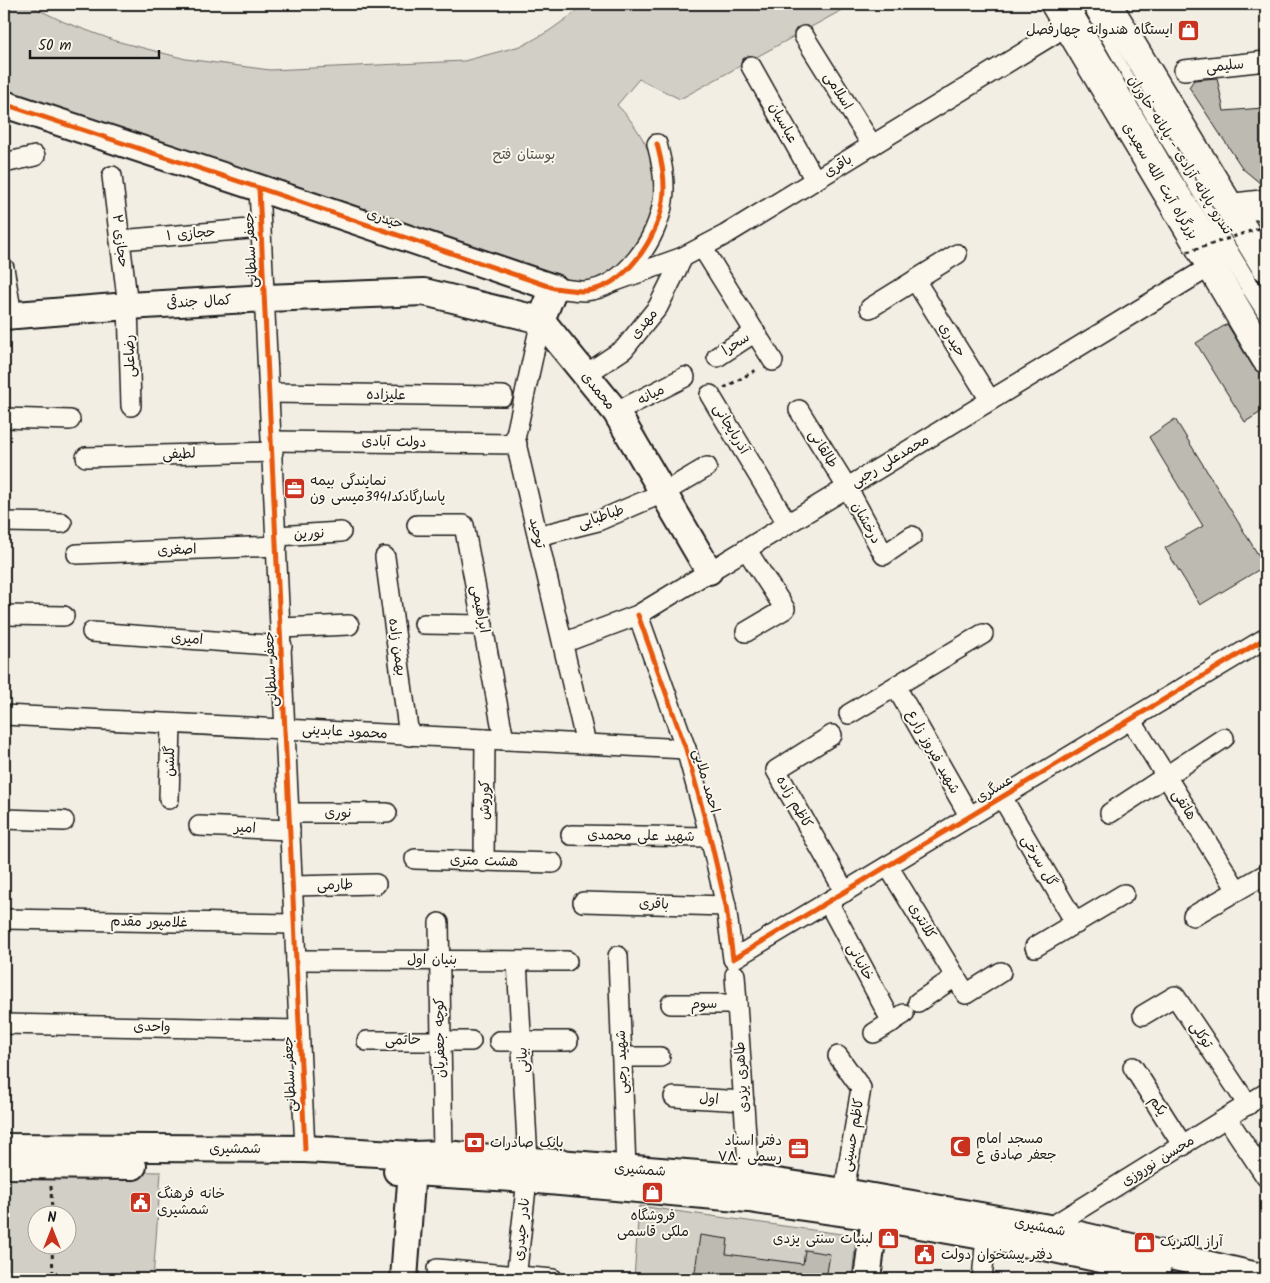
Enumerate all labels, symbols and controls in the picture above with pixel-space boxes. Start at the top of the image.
shop icon: ایستگاه هندوانه چهارفصل [1177,18,1201,42]
place label: ایستگاه هندوانه چهارفصل [1026,19,1173,41]
scale bar [30,28,159,60]
text: 50 m [38,34,72,58]
street label: سلیمی [1205,53,1245,79]
street label: اسلامی [818,68,858,114]
street label: تندرو پایانه آزادی - پایانه خاوران [1122,71,1239,240]
street label: عباسیان [763,99,803,147]
street label: بزرگراه آیت الله سعیدی [1116,118,1204,244]
park label: بوستان فتح [493,144,555,166]
street label: باقری [819,149,857,183]
street label: حیدری [364,203,406,235]
street label: جعفر سلطانی [238,211,264,289]
street label: حجازی ۲ [106,213,134,269]
street label: حجازی ۱ [166,221,216,247]
street label: کمال جندقی [166,289,232,315]
street label: مهدی [625,304,663,344]
street label: حیدری [933,318,971,362]
street label: سحرا [718,327,754,361]
street label: رضاعلی [118,334,142,378]
street label: محمدی [575,367,621,415]
street label: میانه [634,379,668,411]
street label: علیزاده [366,384,406,406]
street label: آذربایجانی [707,400,755,459]
street label: طالقانی [803,426,843,472]
street label: محمدعلی رجبی [846,429,934,493]
street label: دولت آبادی [361,430,427,454]
street label: لطیفی [162,442,196,466]
place label: نمایندگی بیمه پاسارگادکد3941میسی ون [310,470,445,508]
office icon: نمایندگی بیمه پاسارگادکد3941میسی ون [282,477,306,501]
street label: درخشان [845,498,887,548]
street label: طباطبایی [575,499,627,535]
street label: توحید [523,515,551,551]
street label: نورین [293,522,325,546]
street label: اصغری [157,538,197,562]
street label: ابراهیمی [465,583,495,635]
street label: بهمن زاده [382,617,412,677]
street label: امیری [170,627,204,651]
street label: جعفر سلطانی [258,630,284,708]
street label: شهید فیروز زارع [901,706,965,798]
street label: محمود عابدینی [302,719,388,745]
street label: گلشن [159,745,181,777]
street label: احمد ملایی [686,746,726,816]
street label: عسگری [971,769,1017,809]
street label: کاظم زاده [770,772,818,832]
street label: کوروش [474,780,496,820]
street label: هاتفی [1166,785,1202,825]
street label: نوری [325,802,351,824]
street label: امیر [233,816,256,840]
street label: شهید علی محمدی [587,824,695,848]
street label: گل سرخی [1015,831,1063,891]
street label: هشت متری [450,849,518,873]
street label: طارمی [317,874,353,896]
street label: باقری [639,892,669,916]
street label: کلانتری [902,898,942,944]
street label: غلامپور مقدم [110,910,188,934]
street label: خانبانی [841,939,879,985]
street label: بنیان اول [407,949,457,971]
street label: سوم [691,993,717,1015]
street label: کوچه جعفریان [428,998,452,1078]
street label: واحدی [133,1016,171,1038]
street label: توکلی [1184,1017,1219,1054]
street label: حاتمی [385,1029,421,1051]
street label: شهید رجبی [610,1030,634,1094]
street label: جعفر سلطانی [277,1035,303,1113]
street label: طاهری یزدی [729,1041,755,1113]
street label: بیانی [511,1046,535,1074]
street label: اول [699,1087,719,1111]
street label: یکم [1143,1092,1173,1120]
street label: کاظم حسینی [836,1096,870,1174]
place label: مسجد امام جعفر صادق ع [976,1128,1057,1166]
place label: دفتر اسناد رسمی ۷۸۰ [717,1130,782,1168]
street label: محسن نوروزی [1117,1130,1199,1192]
bank icon: بانک صادرات [462,1131,486,1155]
place label: بانک صادرات [490,1132,564,1154]
mosque icon: مسجد امام جعفر صادق ع [948,1135,972,1159]
office icon: دفتر اسناد رسمی ۷۸۰ [786,1137,810,1161]
street label: شمشیری [209,1138,261,1160]
street label: شمشیری [613,1157,667,1183]
shop icon: فروشگاه ملکی قاسمی [641,1181,665,1205]
place label: خانه فرهنگ شمشیری [157,1183,225,1221]
public building icon: خانه فرهنگ شمشیری [129,1190,153,1214]
street label: نادر حیدری [508,1196,536,1262]
place label: فروشگاه ملکی قاسمی [617,1205,689,1243]
north arrow [28,1206,78,1256]
text: N [48,1207,57,1229]
street label: شمشیری [1013,1211,1067,1243]
shop icon: لبنیات سنتی یزدی [877,1227,901,1251]
place label: لبنیات سنتی یزدی [773,1228,873,1250]
shop icon: آراز الکتریک [1132,1230,1156,1254]
place label: آراز الکتریک [1160,1231,1223,1253]
public building icon: دفتر پیشخوان دولت [913,1243,937,1267]
place label: دفتر پیشخوان دولت [941,1244,1053,1266]

